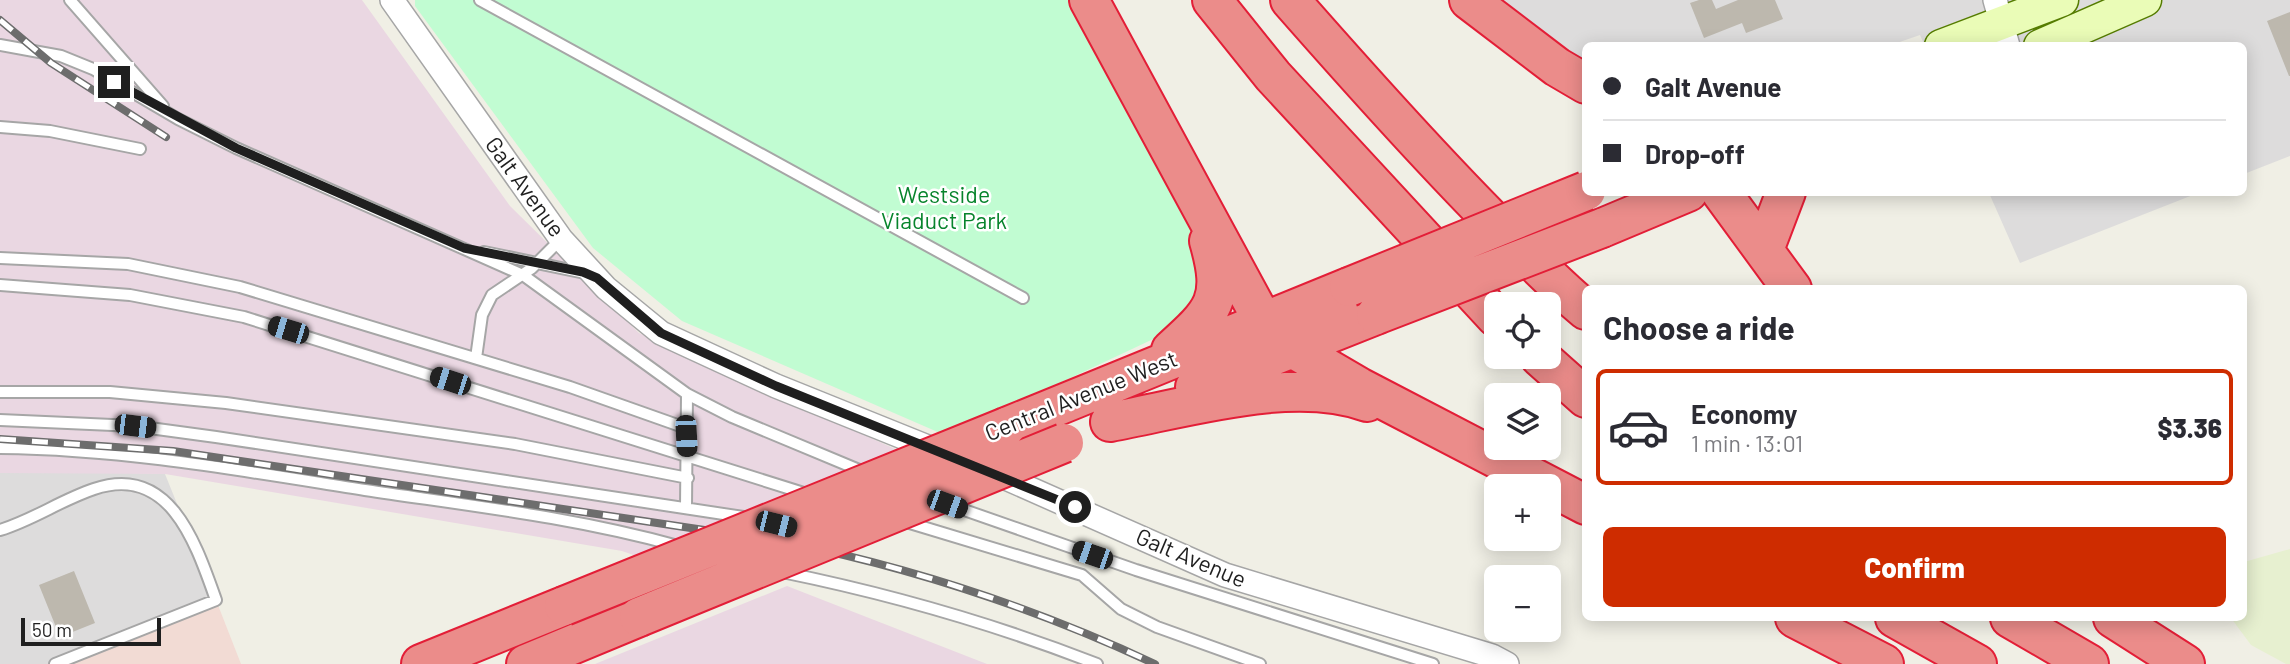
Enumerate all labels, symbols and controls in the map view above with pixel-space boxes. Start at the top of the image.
route end [98,66,130,98]
text: Galt Avenue [1645,71,1782,102]
street label: Galt Avenue [480,131,572,242]
text: Drop-off [1645,138,1745,169]
park label: Westside Viaduct Park [881,180,1007,234]
map controls [1484,292,1561,642]
button: locate [1484,292,1561,369]
text: Choose a ride [1603,308,1795,346]
car [265,314,312,346]
street label: Central Avenue West [980,344,1181,446]
car [427,365,474,397]
button: layers [1484,383,1561,460]
icon: car [1607,396,1670,459]
text: Economy [1691,398,1797,429]
text: $3.36 [2157,412,2222,443]
car [113,413,158,439]
car [675,414,698,458]
text: 1 min · 13:01 [1691,429,1803,457]
button: + [1484,474,1561,551]
car [924,487,971,521]
route start [1059,491,1091,523]
car [754,509,799,539]
street label: Galt Avenue [1132,521,1251,593]
button: Confirm [1603,527,2226,607]
car [1069,538,1116,572]
button: − [1484,565,1561,642]
scale bar [21,615,161,647]
text: 50 m [32,618,72,641]

